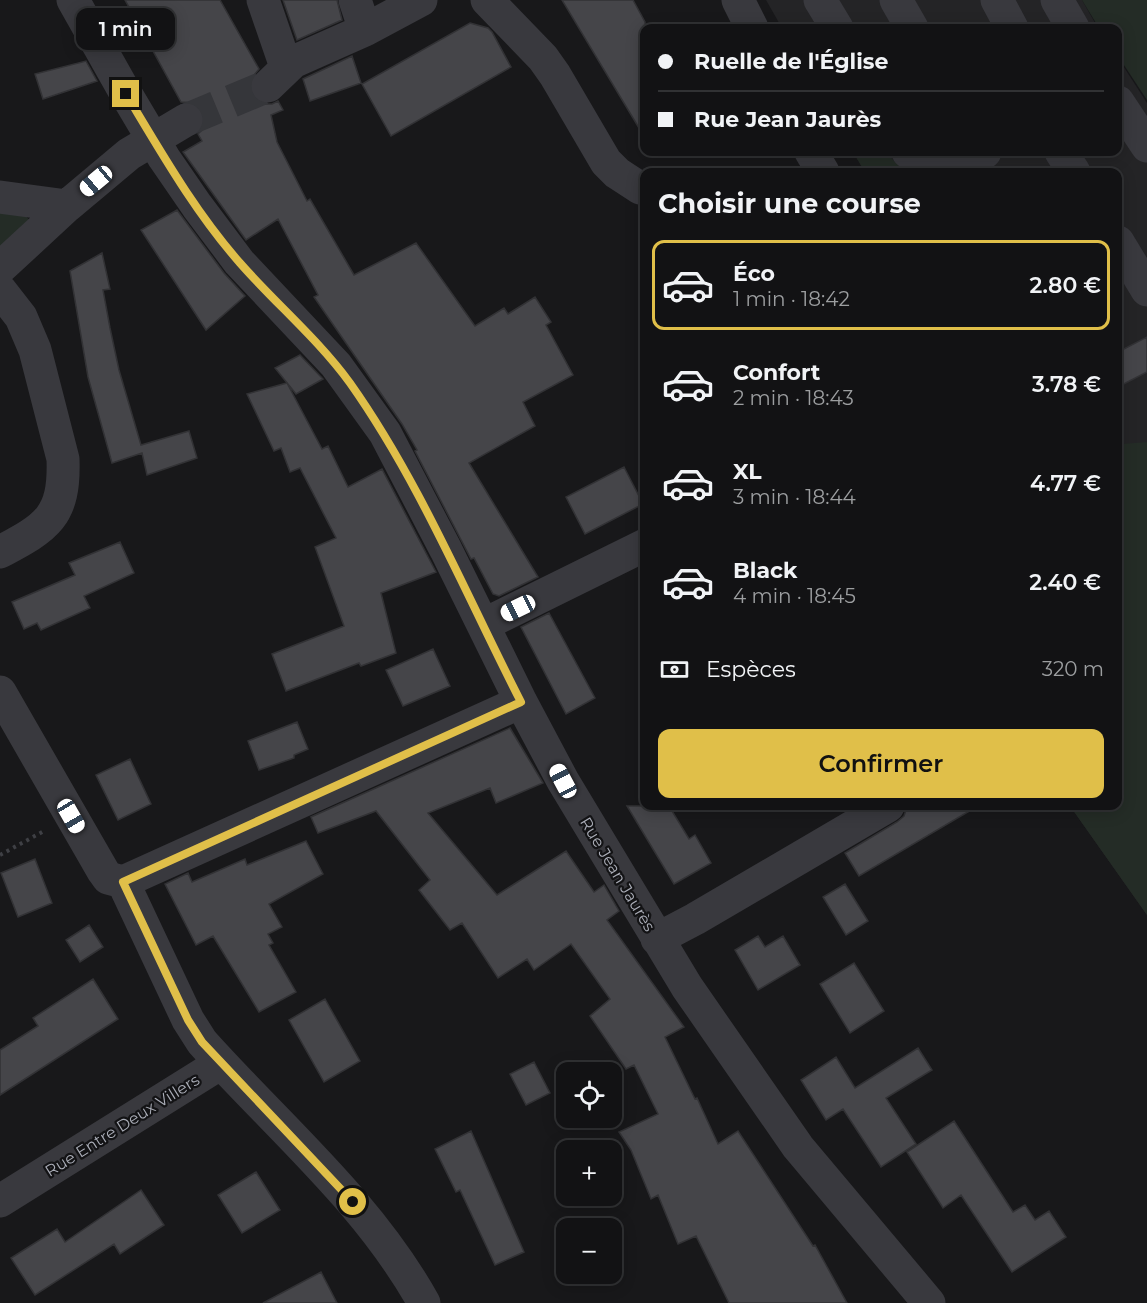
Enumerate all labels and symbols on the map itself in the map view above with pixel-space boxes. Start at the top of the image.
callout: 1 min [76,7,176,49]
route end [112,80,139,107]
car [76,163,116,199]
car [498,592,538,624]
car [547,761,579,801]
car [54,796,88,836]
street label: Rue Jean Jaurès [576,814,659,935]
street label: Rue Entre Deux Villers [42,1070,203,1181]
route start [339,1188,366,1215]

